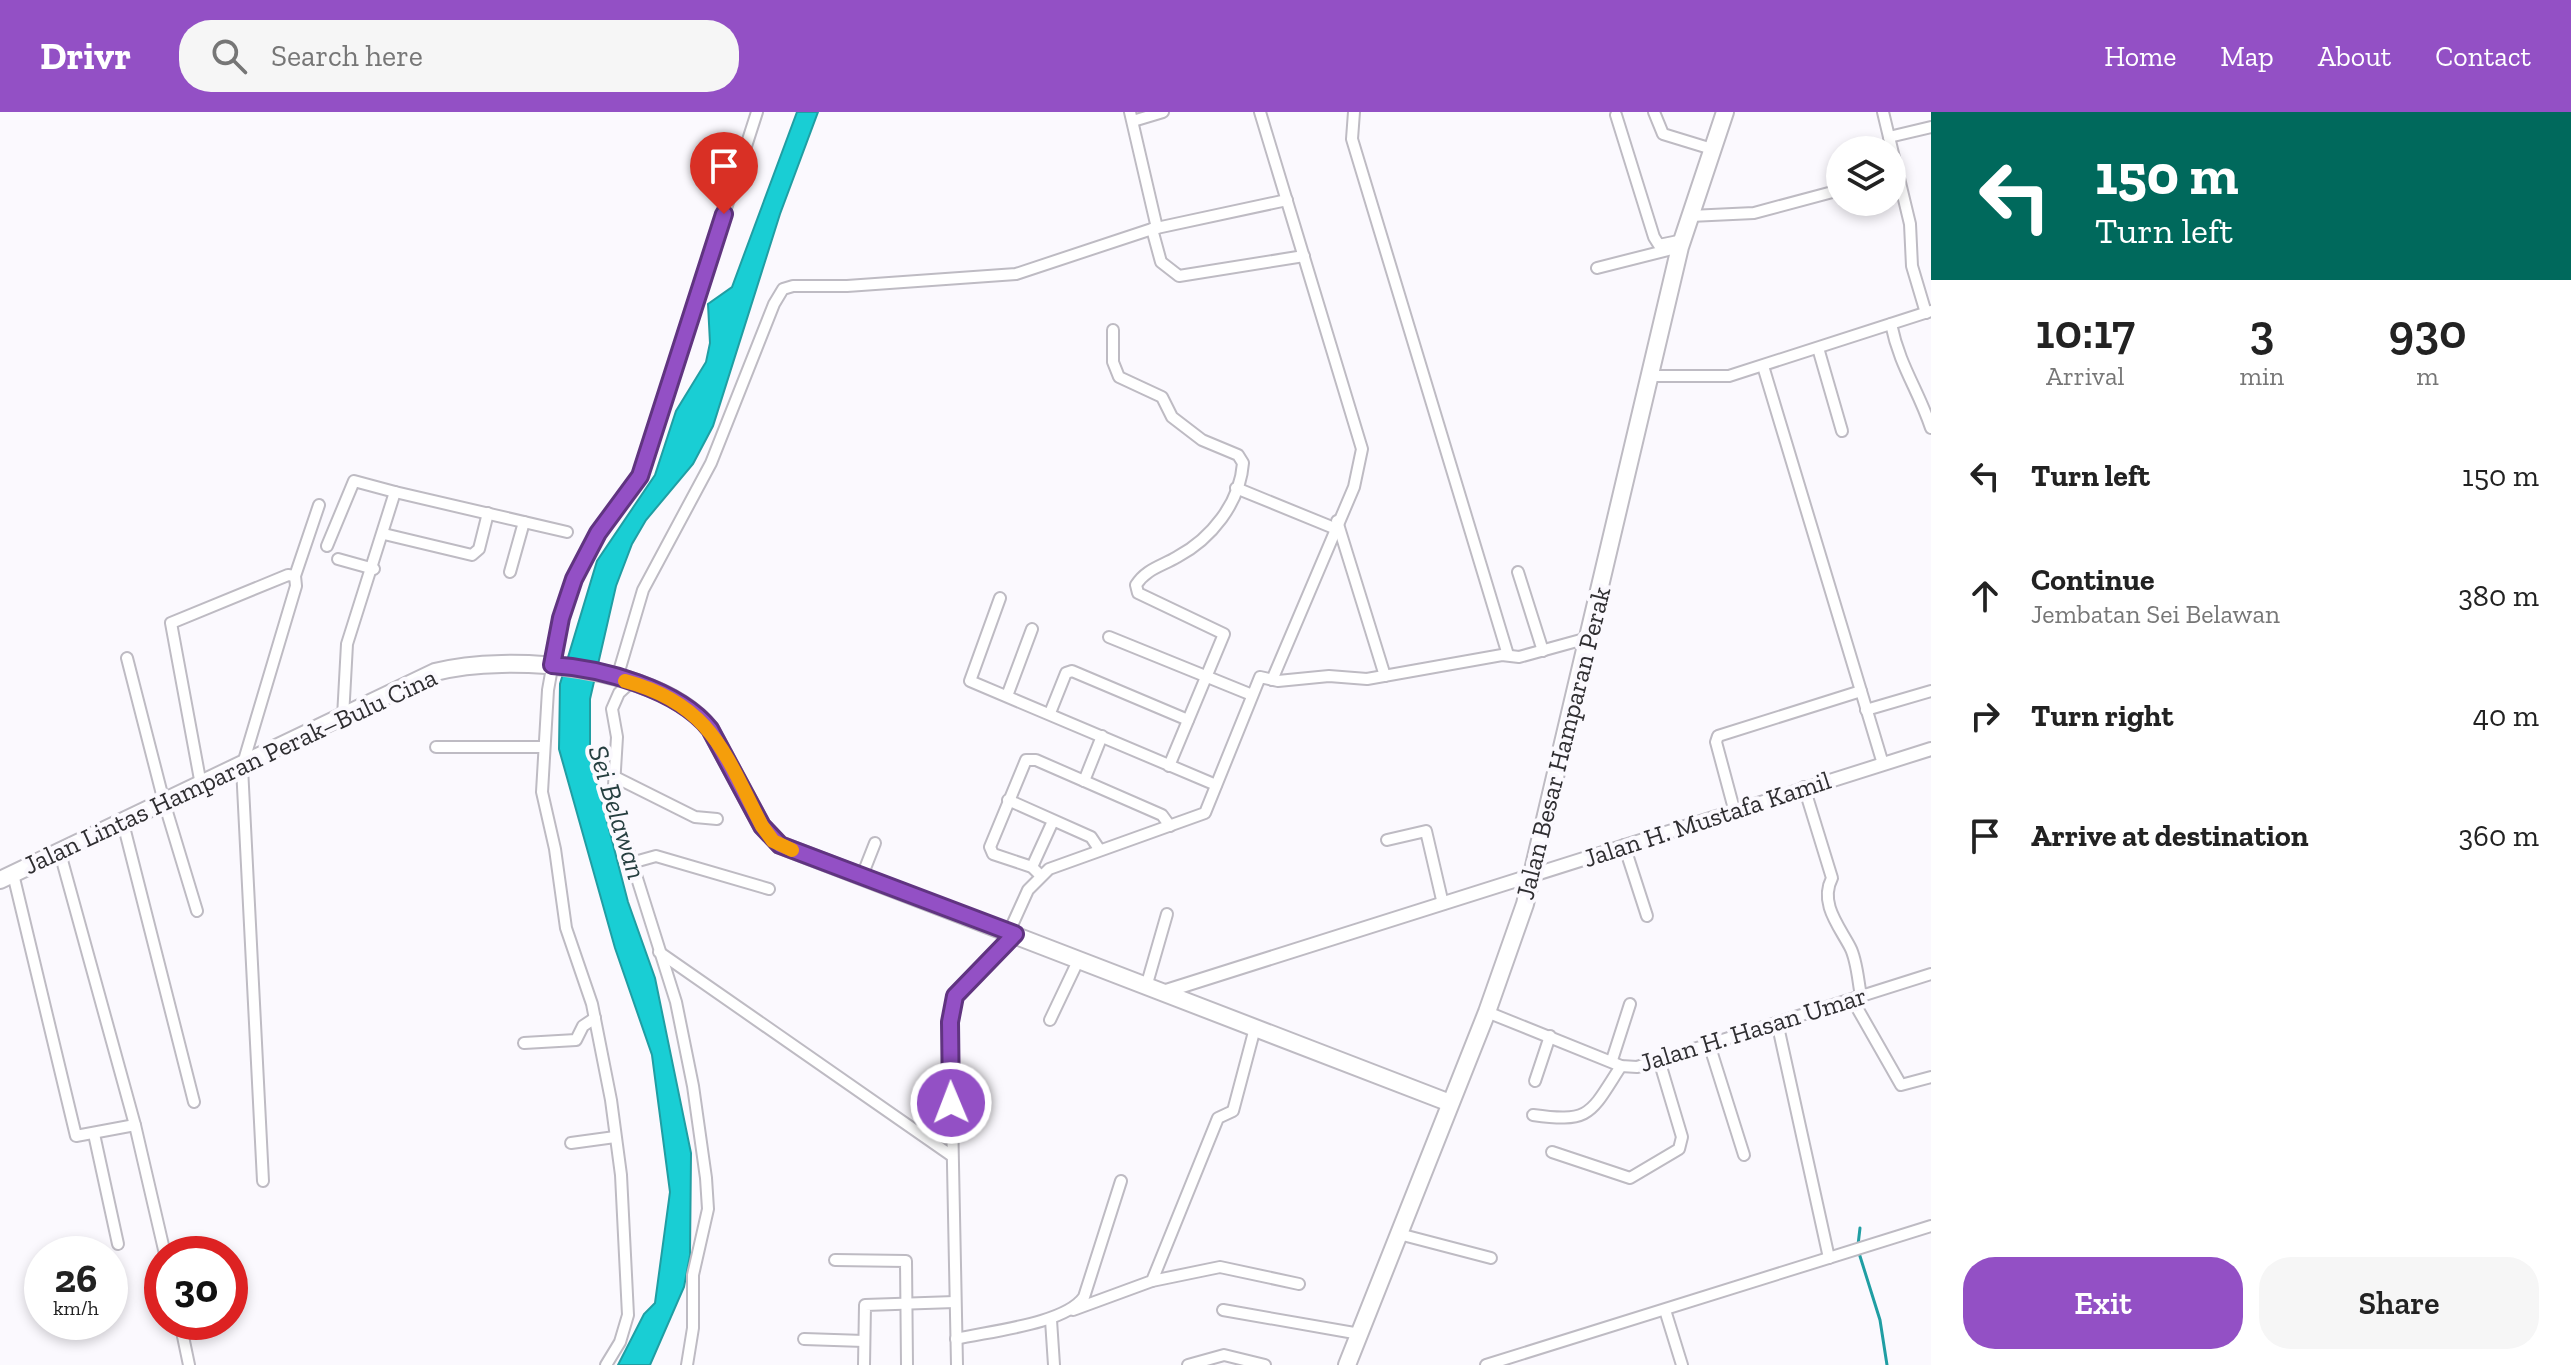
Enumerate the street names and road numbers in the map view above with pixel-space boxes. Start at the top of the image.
street label: Jalan Besar Hamparan Perak [1509,583,1618,903]
street label: Jalan Lintas Hamparan Perak–Bulu Cina [18,661,442,881]
street label: Jalan H. Mustafa Kamil [1579,764,1835,874]
street label: Jalan H. Hasan Umar [1636,979,1870,1079]

